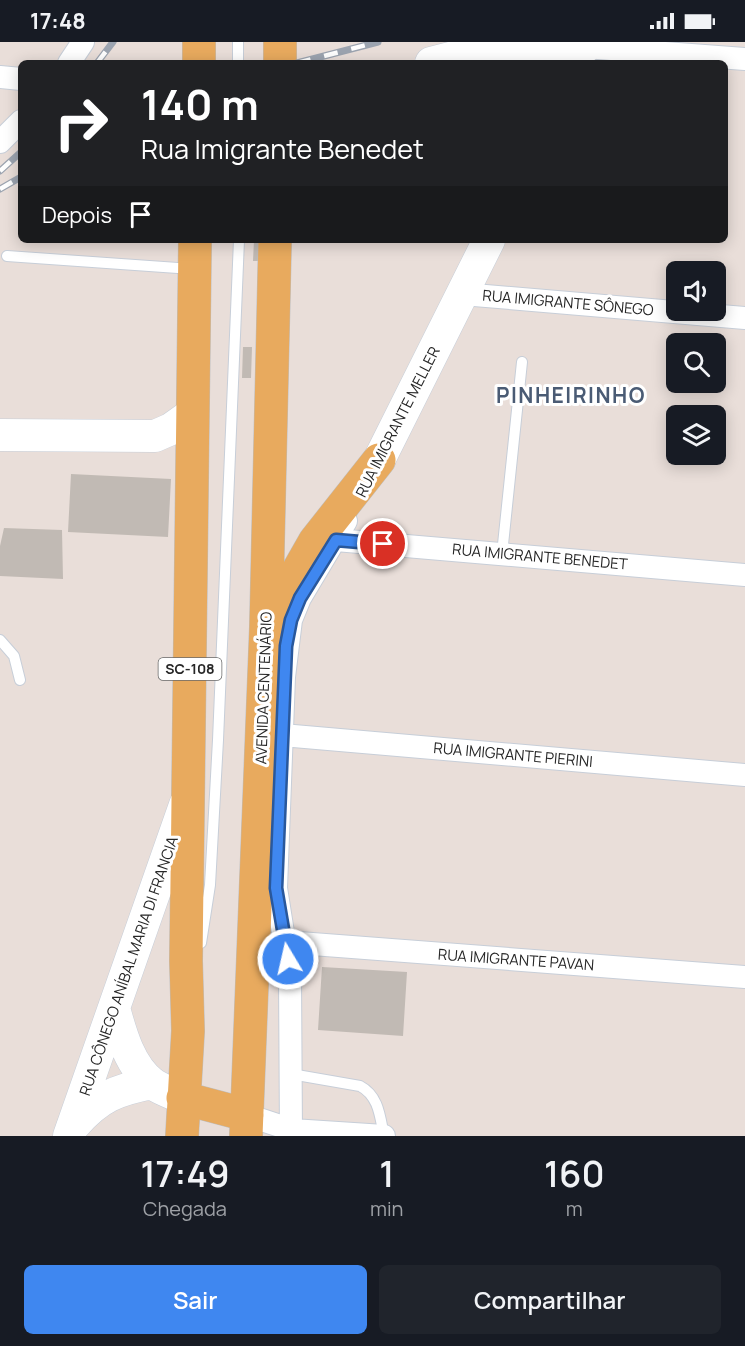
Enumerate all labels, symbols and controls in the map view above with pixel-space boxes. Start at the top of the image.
text: 17:48 [30,6,86,36]
text: 140 m [141,75,259,133]
icon: right [42,84,120,162]
text: Rua Imigrante Benedet [141,130,424,167]
icon: arrive [124,198,157,231]
text: Depois [42,200,112,230]
map controls [666,261,726,465]
button: sound [666,261,726,321]
street label: RUA IMIGRANTE SÔNEGO [482,285,655,320]
button: search [666,333,726,393]
street label: RUA IMIGRANTE MELLER [350,343,445,501]
district label: PINHEIRINHO [496,381,646,409]
button: layers [666,405,726,465]
pin [357,518,408,569]
icon: arrive [366,527,399,560]
street label: RUA IMIGRANTE BENEDET [451,538,629,575]
street label: AVENIDA CENTENÁRIO [250,611,277,765]
road number: SC-108 [158,658,222,680]
street label: RUA IMIGRANTE PIERINI [433,737,594,772]
street label: RUA CÔNEGO ANÍBAL MARIA DI FRANCIA [74,833,183,1098]
position arrow [256,927,320,991]
street label: RUA IMIGRANTE PAVAN [437,944,595,975]
text: 17:49 [140,1149,230,1198]
text: 1 [379,1149,394,1198]
text: 160 [544,1149,605,1198]
text: Chegada [143,1195,227,1222]
text: min [370,1195,404,1222]
text: m [566,1195,583,1222]
button: Sair [24,1265,367,1334]
button: Compartilhar [379,1265,721,1334]

